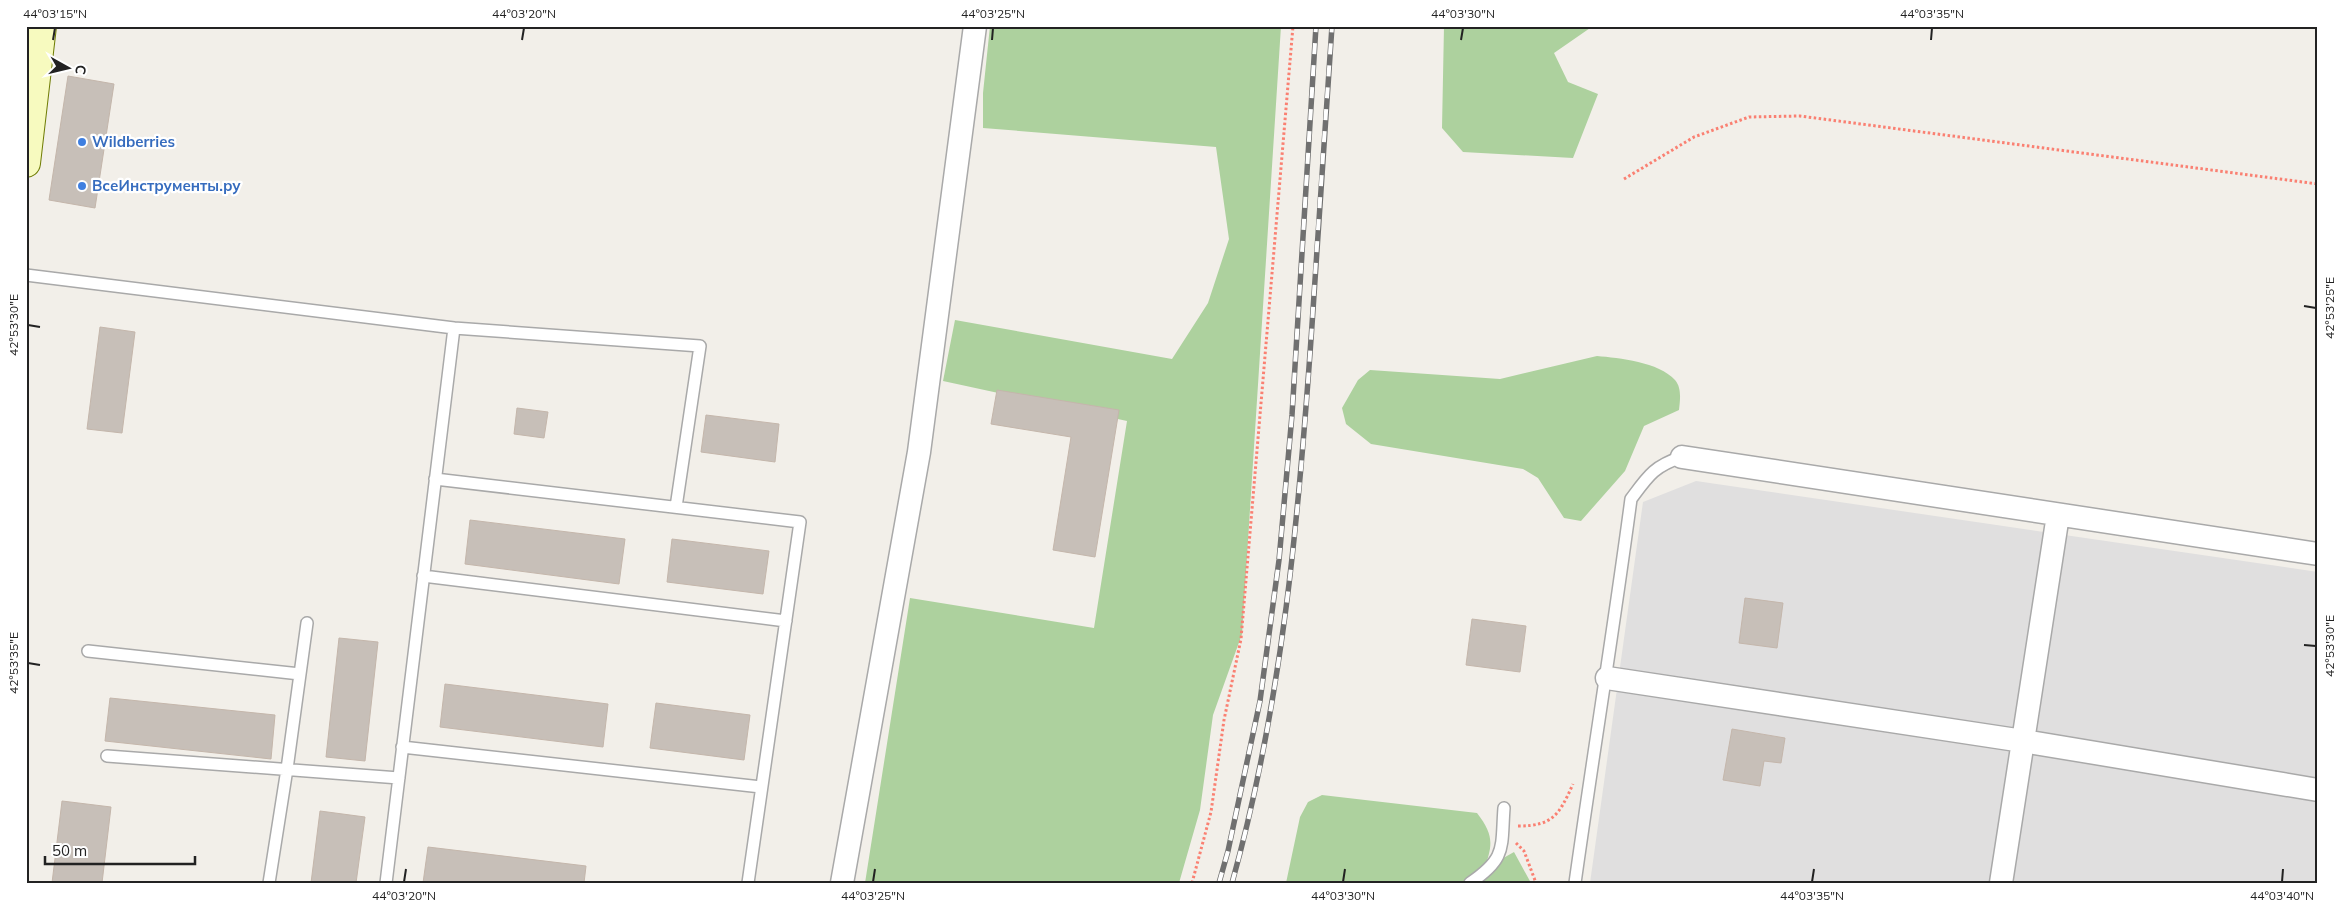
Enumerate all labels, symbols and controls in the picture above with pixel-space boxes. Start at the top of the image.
text: 44°03'15"N [23,6,87,21]
text: 44°03'20"N [492,6,556,21]
text: 44°03'25"N [961,6,1025,21]
text: 44°03'30"N [1431,6,1495,21]
text: 44°03'35"N [1900,6,1964,21]
north arrow [42,42,92,92]
text: С [71,64,90,76]
place label: Wildberries [92,132,175,151]
marker: Wildberries [76,136,88,148]
place label: ВсеИнструменты.ру [92,176,241,195]
marker: ВсеИнструменты.ру [76,180,88,192]
text: 42°53'25"E [2322,277,2337,339]
text: 42°53'30"E [6,294,21,356]
text: 42°53'30"E [2322,615,2337,677]
text: 42°53'35"E [6,632,21,694]
scale bar [45,834,195,866]
text: 50 m [52,841,87,860]
text: 44°03'20"N [372,888,436,903]
text: 44°03'25"N [841,888,905,903]
text: 44°03'30"N [1311,888,1375,903]
text: 44°03'35"N [1780,888,1844,903]
text: 44°03'40"N [2250,888,2314,903]

